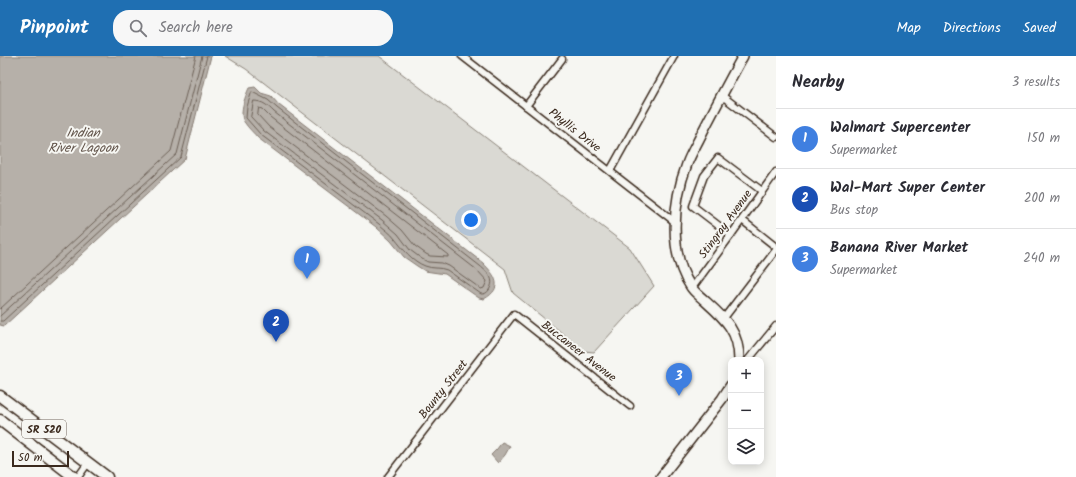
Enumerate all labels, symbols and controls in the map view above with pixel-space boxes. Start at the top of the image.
search box [113,10,393,46]
text: Pinpoint [20,13,89,43]
text: Search here [159,16,233,40]
icon: search [127,17,149,39]
text: Map [896,17,921,39]
text: Directions [943,17,1001,39]
text: Saved [1023,17,1056,39]
text: Nearby [792,69,844,96]
text: 3 results [1012,72,1060,93]
street label: Phyllis Drive [544,104,606,157]
text: Walmart Supercenter [830,116,970,140]
water label: Indian River Lagoon [48,123,119,159]
text: 1 [803,128,807,149]
text: 150 m [1027,128,1060,149]
text: Supermarket [830,140,897,161]
text: Wal-Mart Super Center [830,176,985,200]
street label: Stingray Avenue [694,185,757,263]
text: 2 [801,188,809,209]
text: 200 m [1024,188,1060,209]
text: Bus stop [830,200,878,221]
your location [461,210,481,230]
text: Banana River Market [830,236,968,260]
pin: 1 [294,246,320,279]
text: 3 [801,248,809,269]
text: 240 m [1023,248,1060,269]
text: Supermarket [830,260,897,281]
pin: 2 [263,309,289,342]
street label: Buccaneer Avenue [537,316,621,387]
street label: Bounty Street [414,355,473,423]
map controls [728,357,764,465]
button: + [728,357,764,393]
pin: 3 [666,363,692,396]
button: − [728,393,764,429]
road number: SR 520 [22,420,66,438]
button: layers [728,429,764,465]
scale bar [12,449,69,468]
text: 50 m [18,449,43,467]

